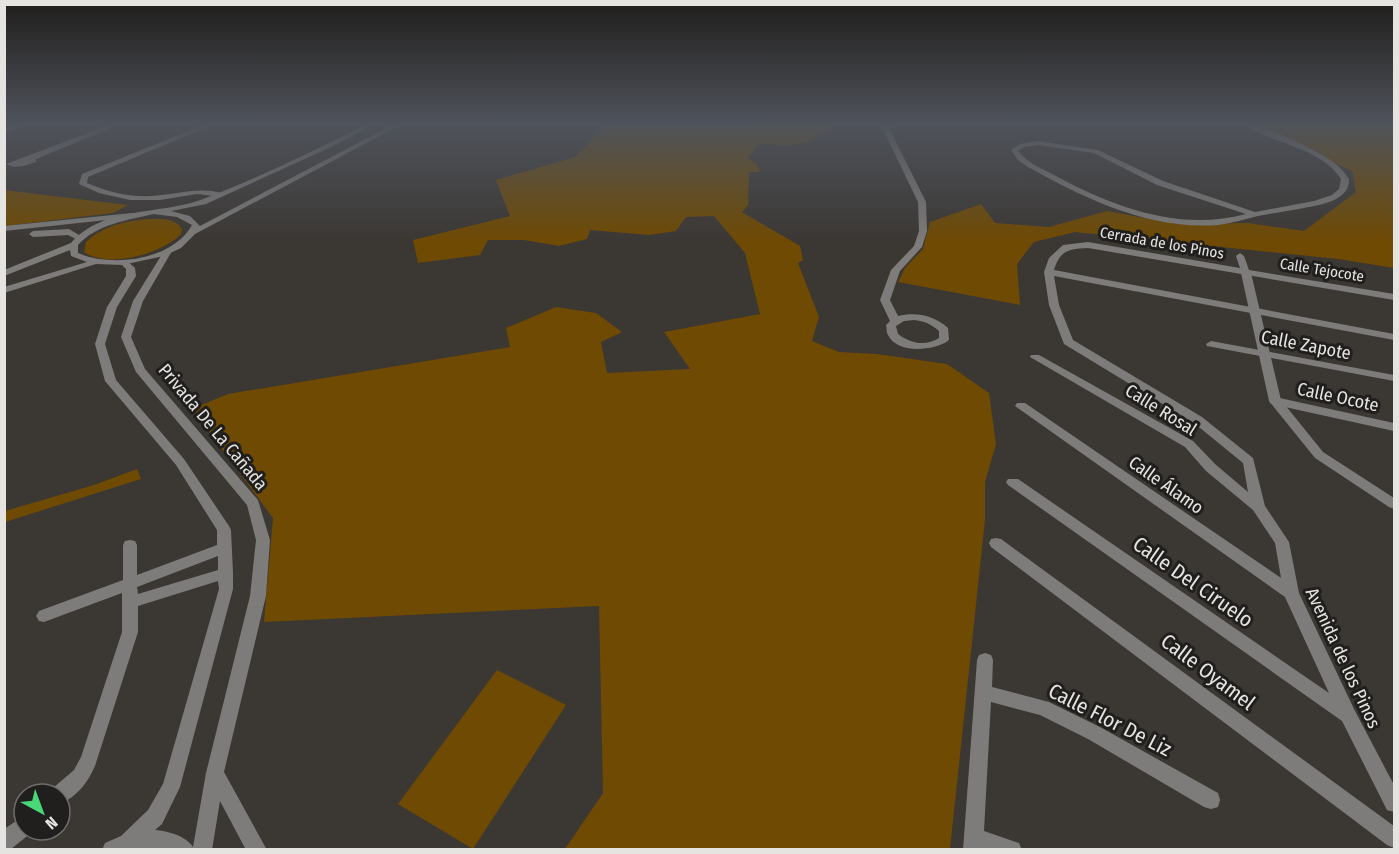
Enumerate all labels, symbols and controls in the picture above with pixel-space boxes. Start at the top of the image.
street label: Cerrada de los Pinos [1099,223,1225,263]
street label: Calle Tejocote [1279,254,1365,286]
street label: Calle Zapote [1259,326,1353,364]
street label: Privada De La Cañada [154,359,272,495]
street label: Calle Ocote [1295,378,1381,416]
street label: Calle Rosal [1121,379,1201,441]
street label: Calle Álamo [1124,450,1208,519]
street label: Calle Del Ciruelo [1128,531,1258,633]
street label: Avenida de los Pinos [1301,584,1385,732]
street label: Calle Oyamel [1156,628,1261,716]
street label: Calle Flor De Liz [1044,678,1176,762]
north arrow [12,782,72,842]
text: N [42,813,61,833]

